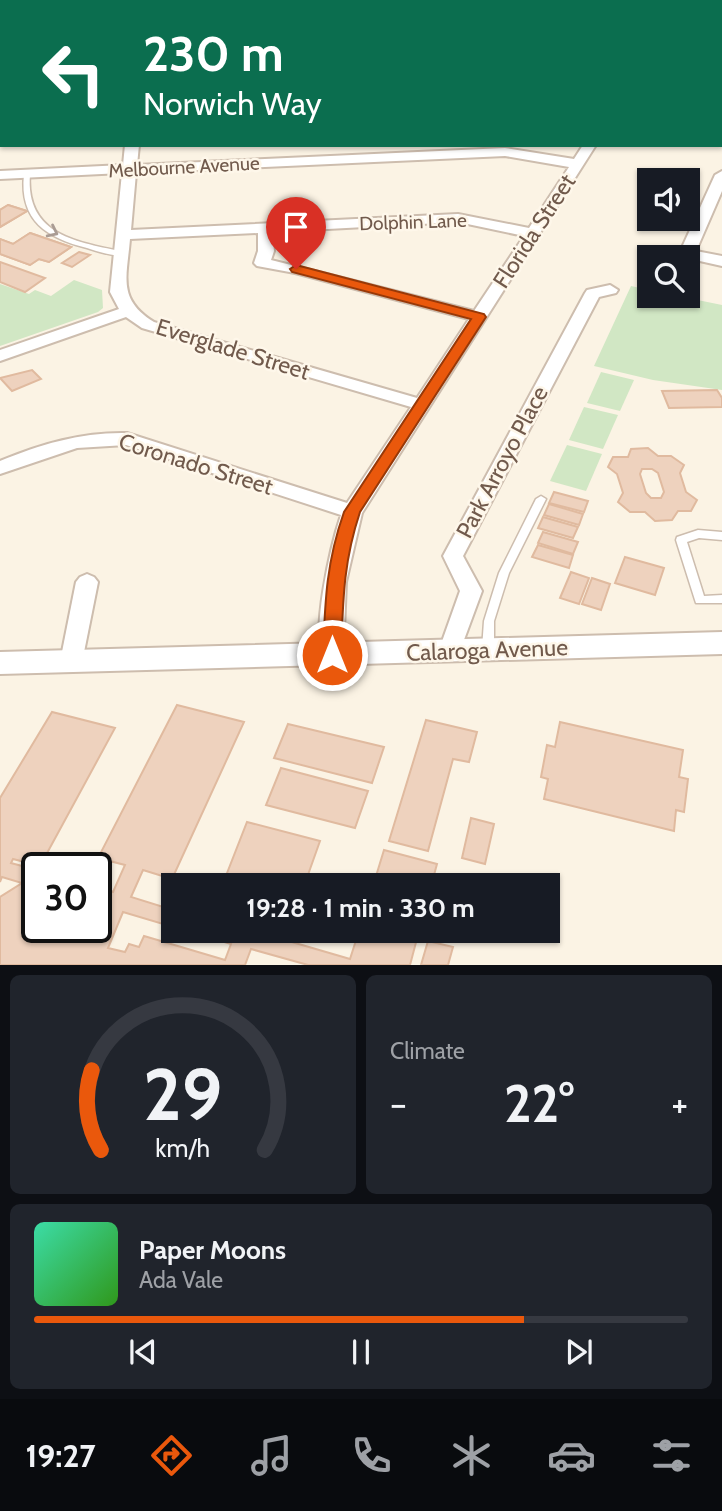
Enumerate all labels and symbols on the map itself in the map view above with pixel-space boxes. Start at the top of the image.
street label: Melbourne Avenue [108,152,260,182]
street label: Florida Street [487,169,581,293]
pin [266,197,326,269]
street label: Dolphin Lane [359,209,467,235]
one-way arrow [46,223,59,237]
street label: Everglade Street [153,312,313,386]
street label: Park Arroyo Place [450,381,554,543]
street label: Coronado Street [116,427,277,501]
position arrow [295,618,369,692]
street label: Calaroga Avenue [406,633,569,667]
speed limit sign: 30 [21,852,112,943]

